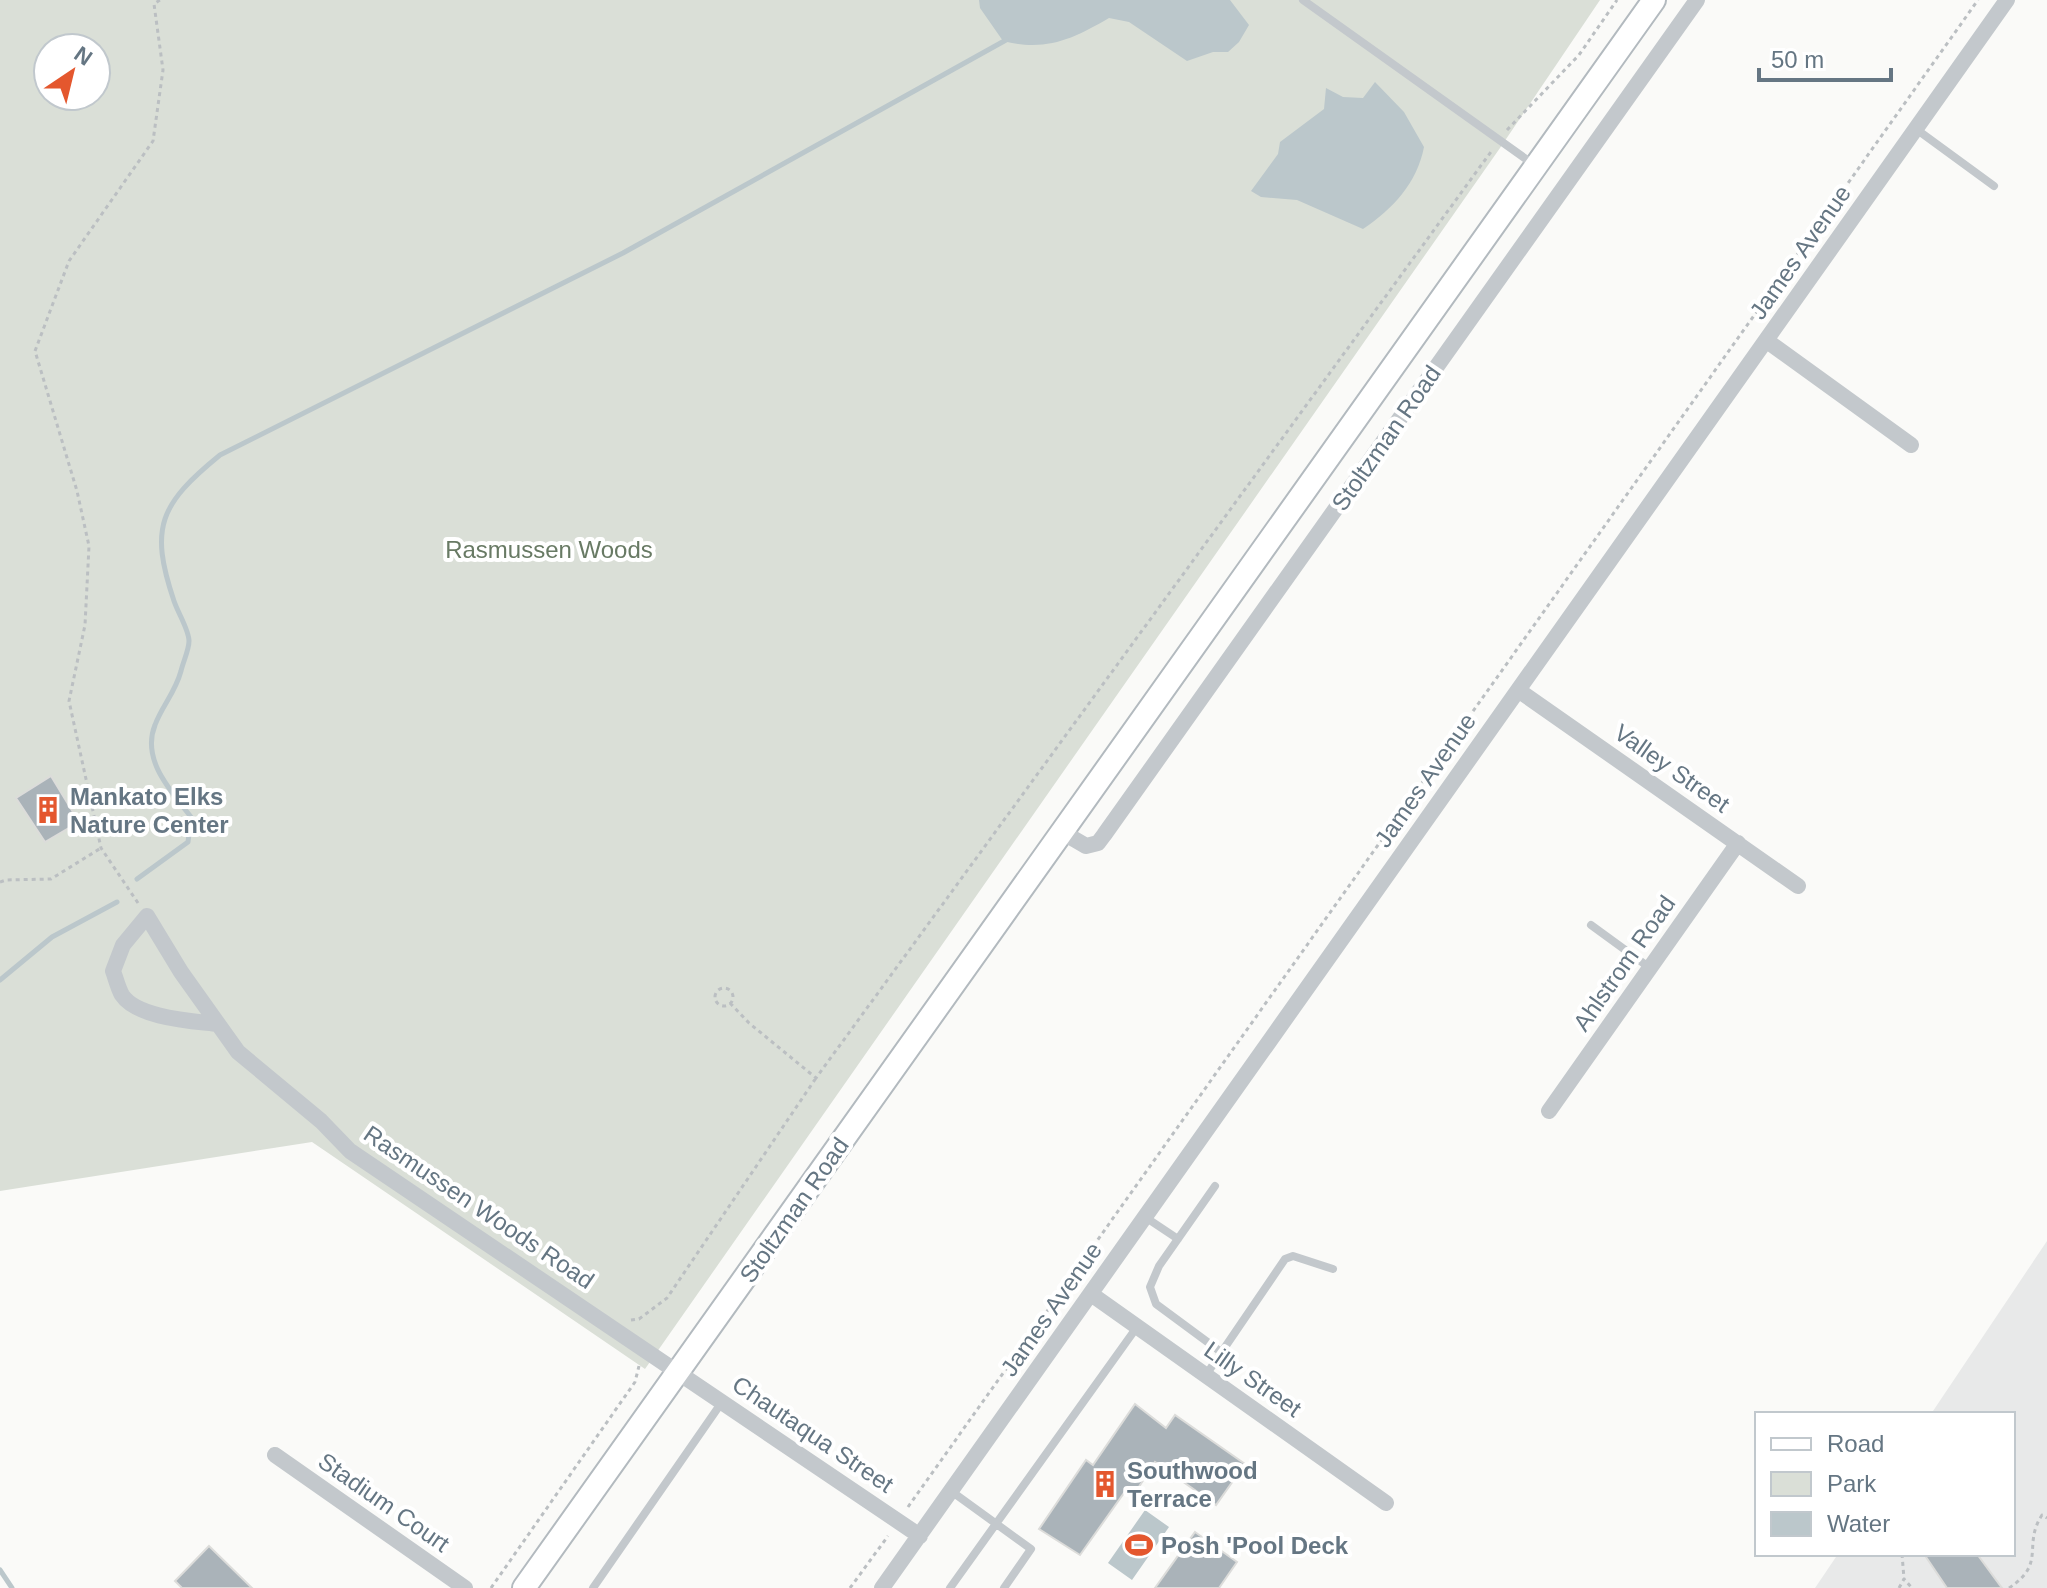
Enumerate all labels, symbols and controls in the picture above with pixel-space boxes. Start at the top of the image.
north arrow [32,32,112,112]
scale bar [1759,32,1891,82]
text: N [70,41,97,71]
text: 50 m [1771,46,1824,73]
street label: James Avenue [1744,180,1856,324]
street label: Stoltzman Road [1326,360,1446,516]
park label: Rasmussen Woods [445,536,653,563]
street label: James Avenue [1369,708,1481,852]
street label: Valley Street [1609,718,1735,818]
place label: Mankato Elks Nature Center [70,783,229,838]
building icon: Mankato Elks Nature Center [33,795,63,825]
street label: Ahlstrom Road [1567,890,1681,1036]
street label: Rasmussen Woods Road [359,1120,599,1294]
street label: Stoltzman Road [734,1132,854,1288]
street label: James Avenue [995,1237,1107,1381]
street label: Lilly Street [1199,1336,1307,1422]
street label: Chautaqua Street [727,1370,899,1498]
legend [1755,1412,2015,1556]
text: Road [1827,1430,1884,1457]
street label: Stadium Court [313,1447,455,1557]
place label: Southwood Terrace [1127,1457,1258,1512]
building icon: Southwood Terrace [1090,1469,1120,1499]
text: Park [1827,1470,1877,1497]
text: Water [1827,1510,1890,1537]
sports icon: Posh 'Pool Deck [1124,1530,1154,1560]
place label: Posh 'Pool Deck [1161,1532,1349,1559]

